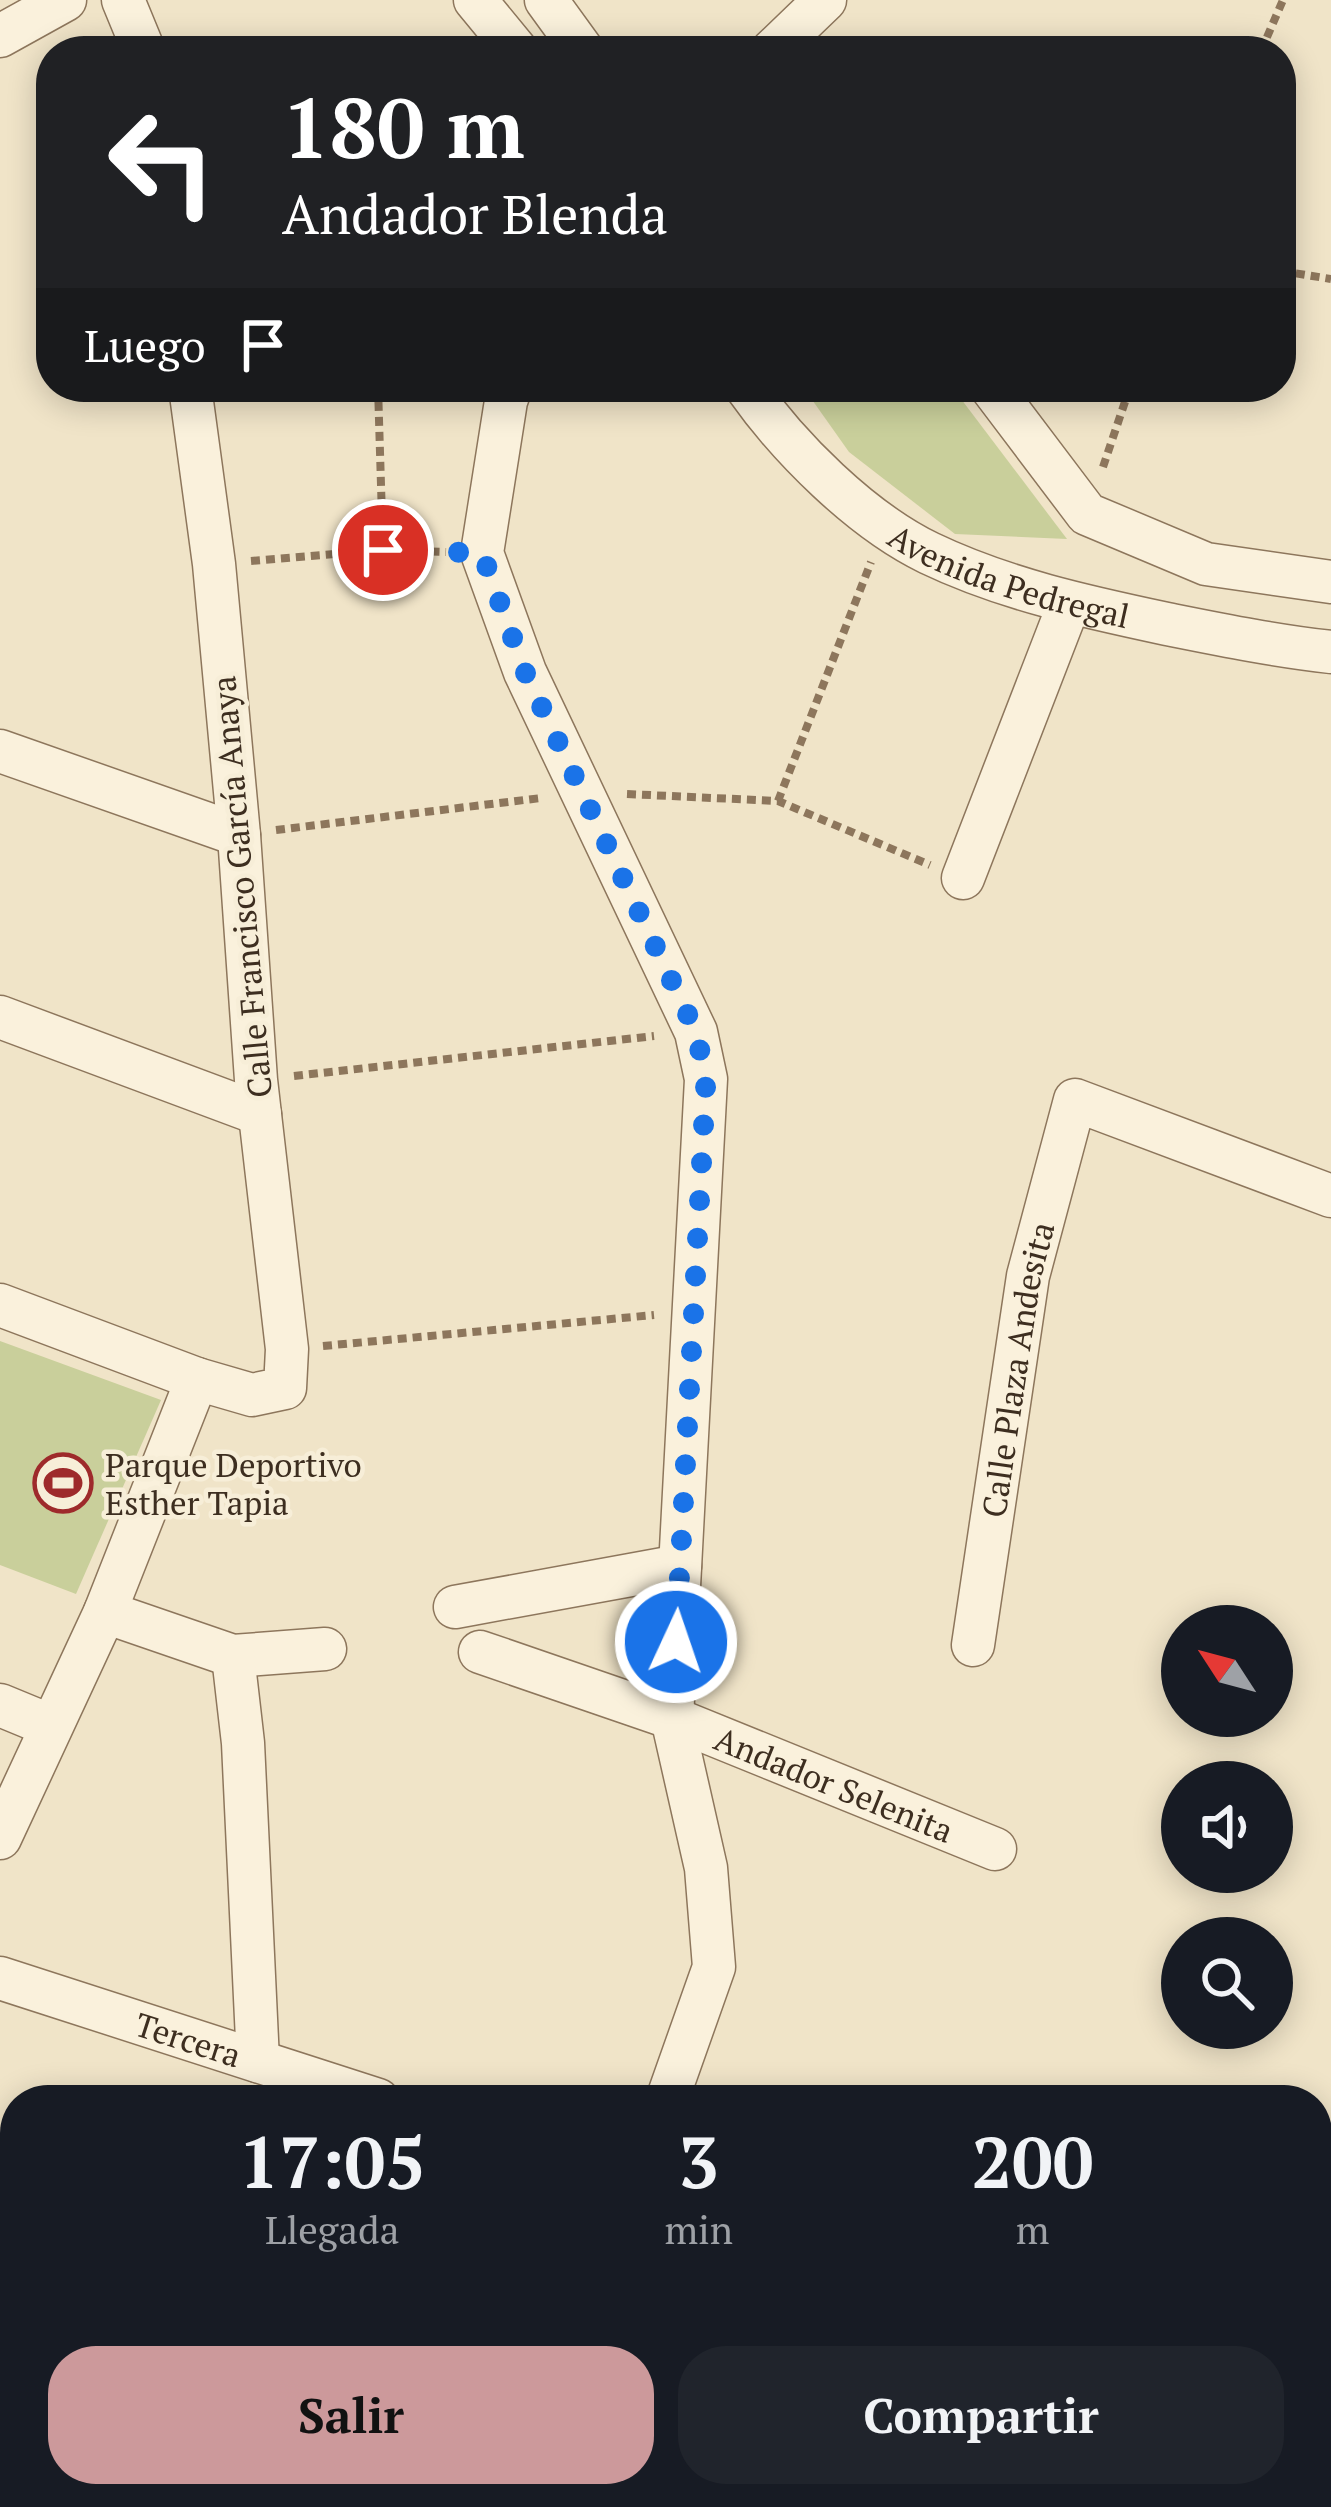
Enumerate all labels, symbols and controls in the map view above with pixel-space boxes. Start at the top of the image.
text: 180 m [282,71,525,182]
icon: left [84,84,240,240]
text: Andador Blenda [282,178,668,249]
icon: arrive [230,312,296,378]
text: Luego [84,315,206,375]
pin [332,499,434,601]
street label: Avenida Pedregal [881,514,1134,637]
icon: arrive [350,517,416,583]
street label: Calle Francisco García Anaya [201,674,281,1100]
street label: Calle Plaza Andesita [971,1217,1063,1520]
place label: Parque Deportivo Esther Tapia [105,1443,362,1524]
sports icon: Parque Deportivo Esther Tapia [32,1452,94,1514]
position arrow [613,1579,739,1705]
north arrow [1161,1605,1293,1737]
map controls [1161,1605,1293,2049]
street label: Andador Selenita [708,1716,960,1851]
button: sound [1161,1761,1293,1893]
button: search [1161,1917,1293,2049]
street label: Tercera [130,2002,247,2076]
text: 17:05 [238,2113,426,2209]
text: 3 [678,2113,719,2209]
text: 200 [971,2113,1093,2209]
text: Llegada [265,2203,399,2255]
text: min [664,2203,733,2255]
text: m [1016,2203,1049,2255]
button: Salir [48,2346,654,2484]
button: Compartir [678,2346,1284,2484]

